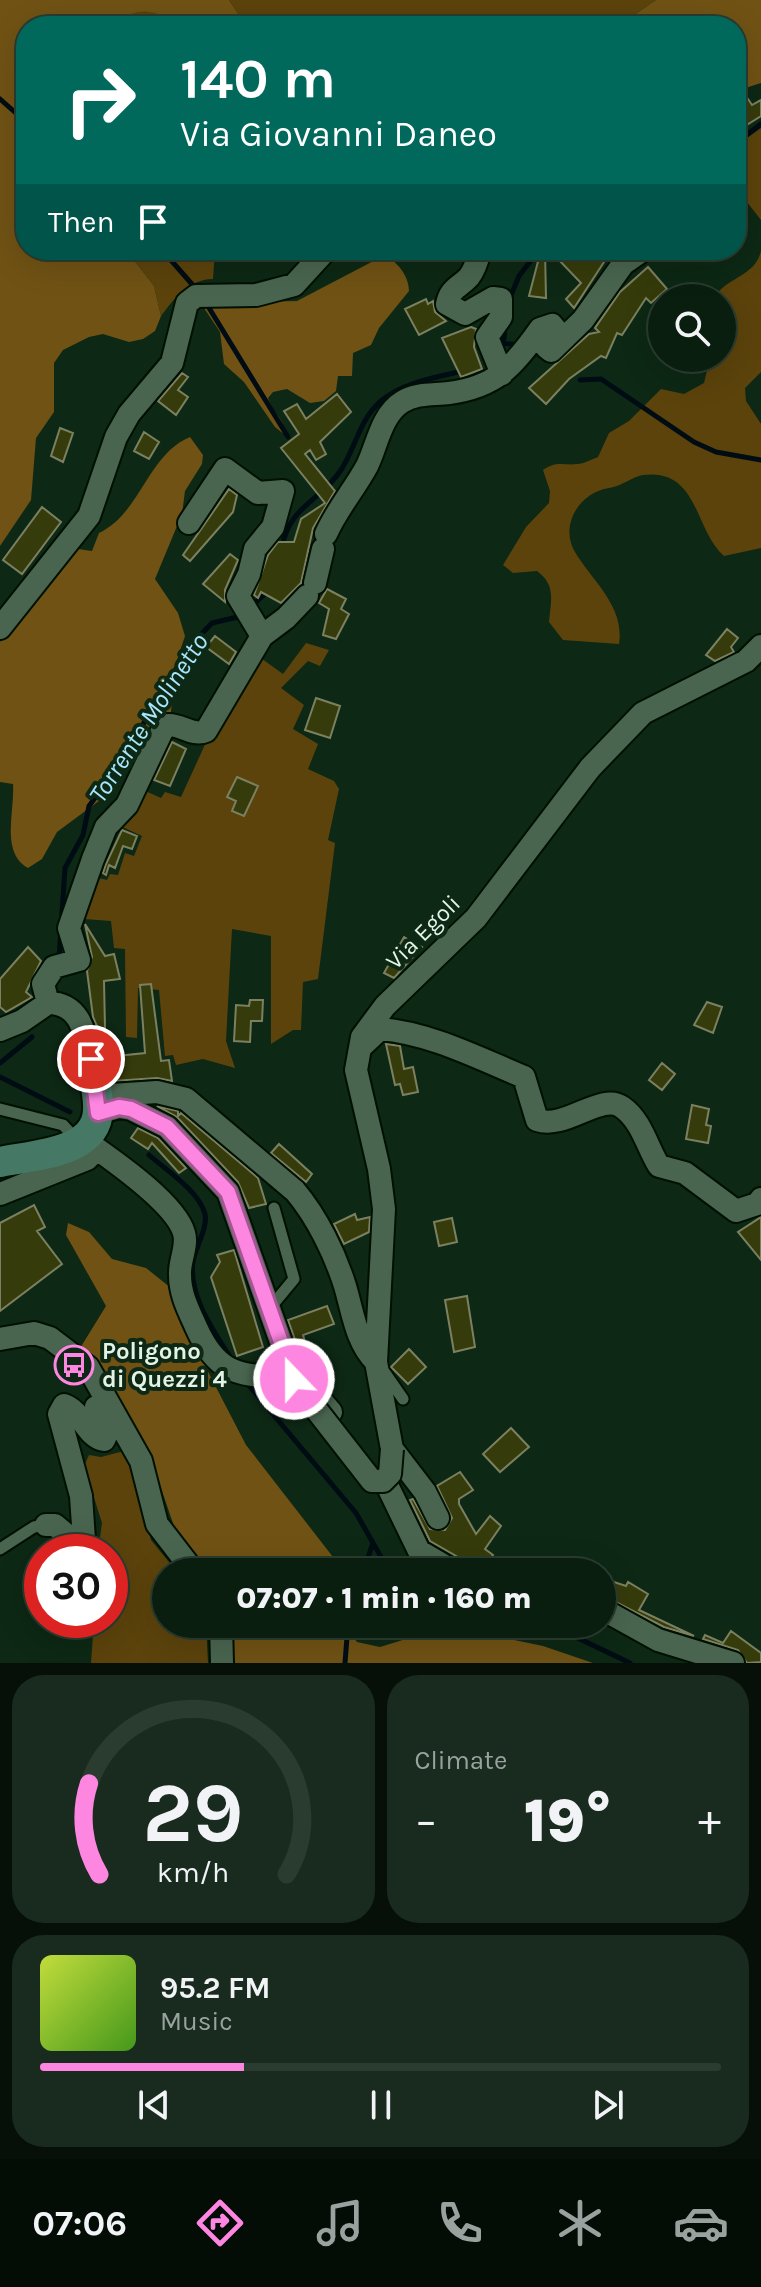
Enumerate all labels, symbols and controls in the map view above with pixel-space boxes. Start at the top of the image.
text: 140 m [180,46,336,111]
icon: right [48,48,152,152]
text: Via Giovanni Daneo [180,113,497,155]
icon: arrive [131,200,175,244]
text: Then [48,204,115,240]
map controls [648,284,736,372]
button: search [648,284,736,372]
water label: Torrente Molinetto [82,628,215,809]
street label: Via Egoli [380,889,466,975]
pin [57,1025,125,1093]
icon: arrive [69,1037,113,1081]
place label: Poligono di Quezzi 4 [102,1337,227,1393]
position arrow [252,1337,336,1421]
bus stop icon: Poligono di Quezzi 4 [53,1344,95,1386]
speed limit sign: 30 [24,1534,128,1638]
text: 07:07 · 1 min · 160 m [236,1580,532,1616]
text: Climate [415,1745,507,1776]
text: 29 [143,1765,244,1862]
text: 19° [524,1786,612,1856]
text: − [415,1795,438,1846]
text: + [698,1795,721,1846]
text: km/h [157,1856,229,1889]
text: 95.2 FM [160,1970,271,2006]
text: Music [160,2006,233,2037]
icon: previous [132,2083,176,2127]
icon: pause [359,2083,403,2127]
icon: next [586,2083,630,2127]
icon: directions [192,2195,248,2251]
icon: music [312,2195,368,2251]
icon: phone [432,2195,488,2251]
icon: climate [552,2195,608,2251]
icon: car [673,2195,729,2251]
text: 07:06 [32,2202,127,2244]

